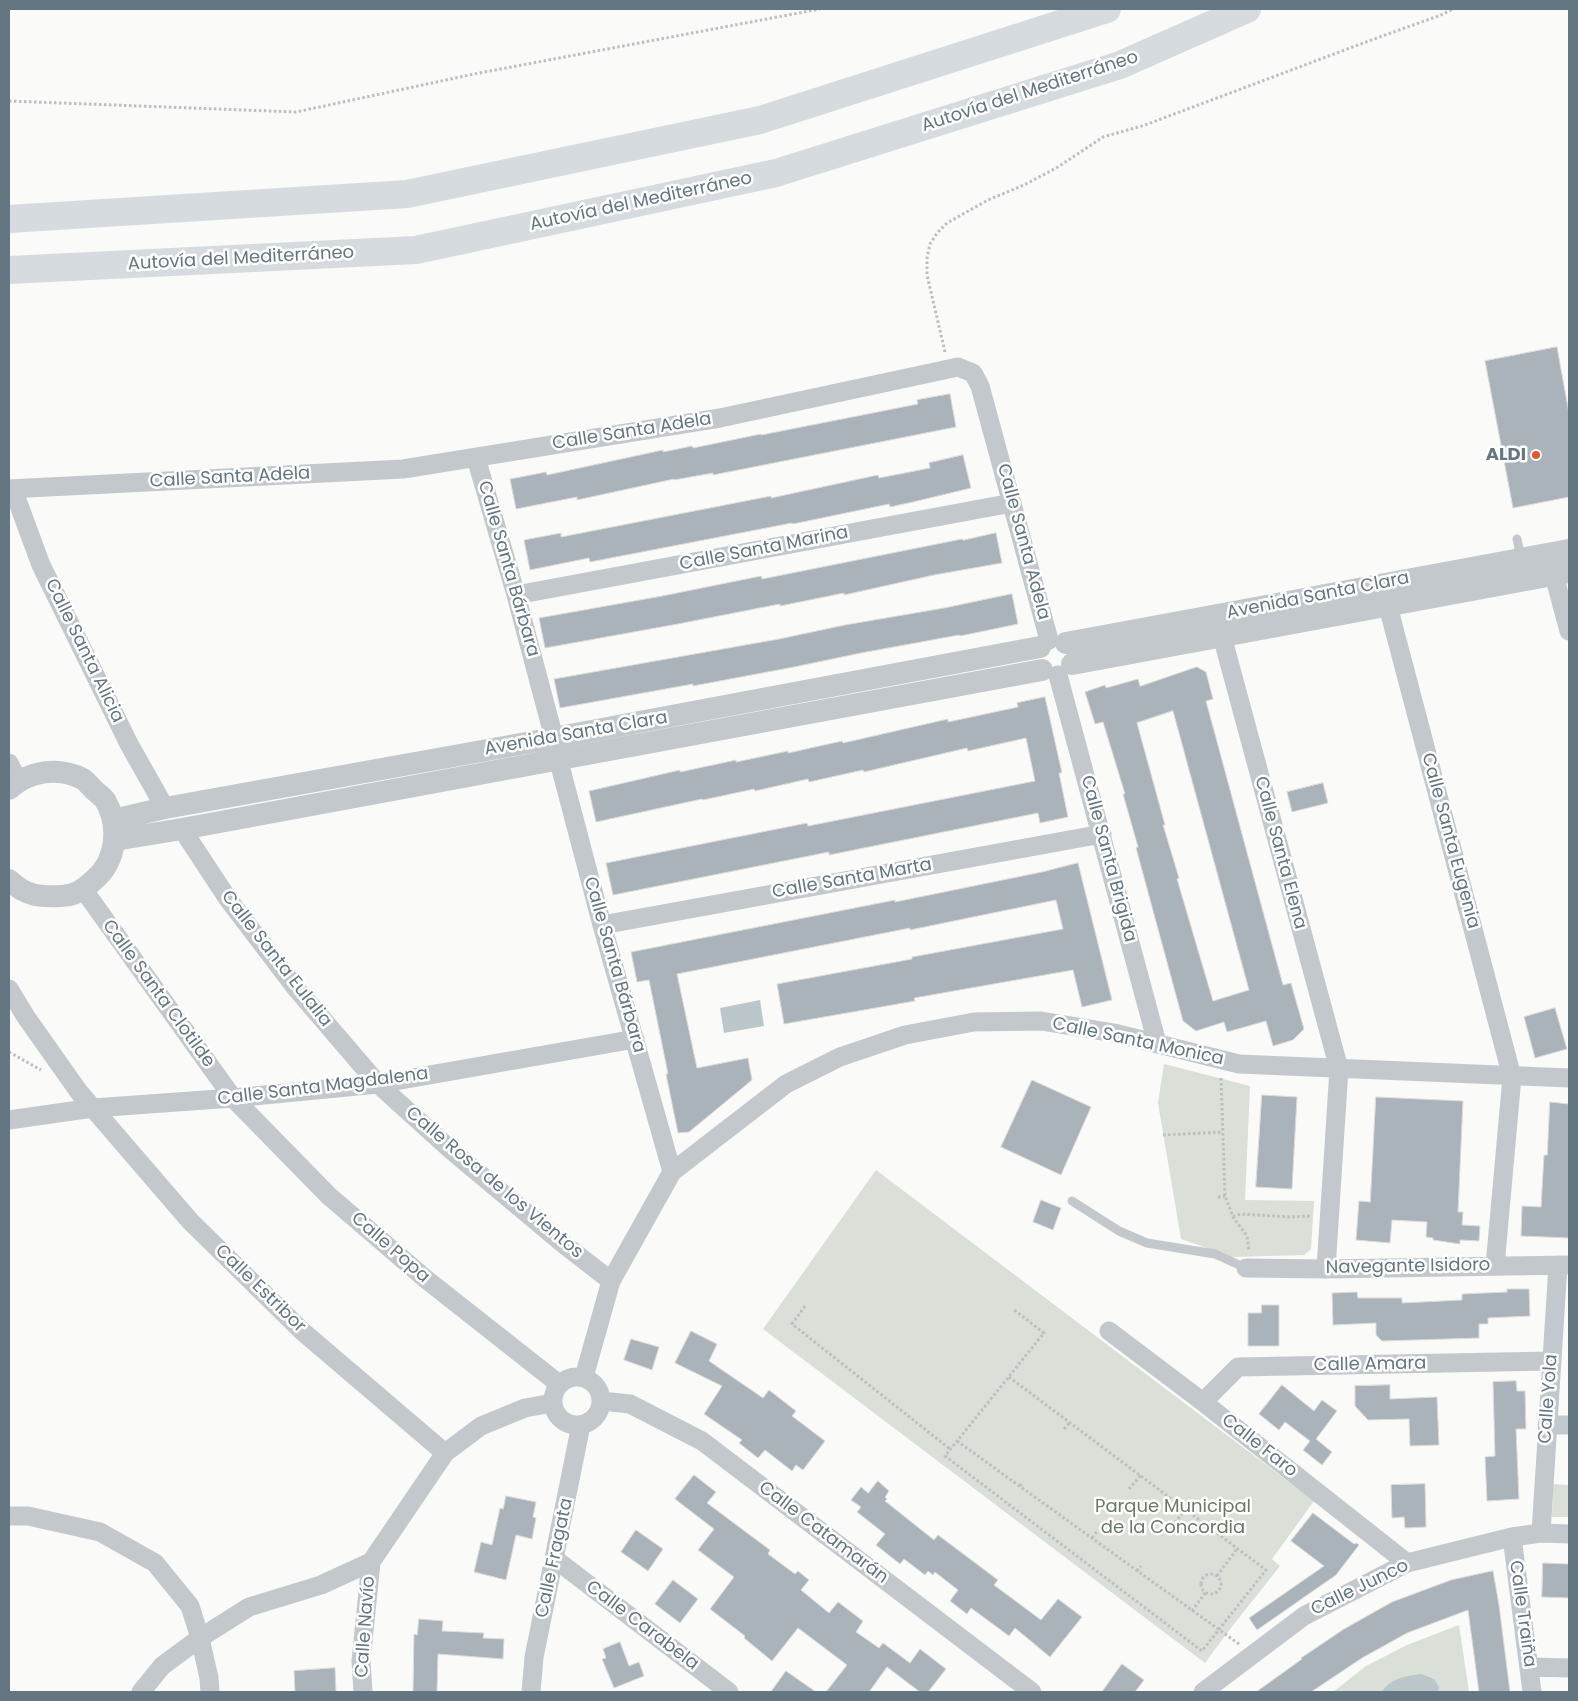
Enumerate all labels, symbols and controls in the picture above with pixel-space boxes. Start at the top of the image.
street label: Autovía del Mediterráneo [919,47,1141,137]
street label: Autovía del Mediterráneo [528,168,754,236]
street label: Autovía del Mediterráneo [127,242,355,276]
street label: Calle Santa Adela [551,409,713,455]
place label: ALDI [1486,444,1526,466]
marker: ALDI [1530,449,1542,461]
street label: Calle Santa Adela [992,462,1054,622]
street label: Calle Santa Adela [149,463,311,493]
street label: Calle Santa Bárbara [473,479,543,659]
street label: Calle Santa Marina [678,522,850,576]
street label: Avenida Santa Clara [1225,568,1411,624]
street label: Calle Santa Alicia [40,576,128,726]
street label: Avenida Santa Clara [483,707,669,761]
street label: Calle Santa Eugenia [1416,751,1484,931]
street label: Calle Santa Brigida [1075,773,1141,945]
street label: Calle Santa Elena [1249,774,1311,932]
street label: Calle Santa Marta [770,854,934,904]
street label: Calle Santa Bárbara [579,875,649,1055]
street label: Calle Santa Eulalia [216,887,336,1031]
street label: Calle Santa Clotilde [97,916,219,1072]
street label: Calle Santa Monica [1050,1013,1226,1071]
street label: Calle Santa Magdalena [216,1063,430,1111]
street label: Calle Rosa de los Vientos [401,1102,587,1264]
street label: Calle Popa [346,1208,434,1288]
street label: Calle Estribor [210,1240,310,1338]
street label: Navegante Isidoro [1326,1255,1490,1279]
street label: Calle Amara [1314,1353,1426,1377]
street label: Calle Yola [1535,1354,1563,1444]
street label: Calle Faro [1217,1410,1301,1482]
street label: Calle Catamarán [754,1477,892,1589]
street label: Calle Fragata [532,1496,578,1620]
park label: Parque Municipal de la Concordia [1095,1496,1251,1538]
street label: Calle Junco [1308,1555,1412,1621]
street label: Calle Traiña [1504,1559,1540,1669]
street label: Calle Navío [352,1575,380,1679]
street label: Calle Carabela [581,1577,703,1675]

